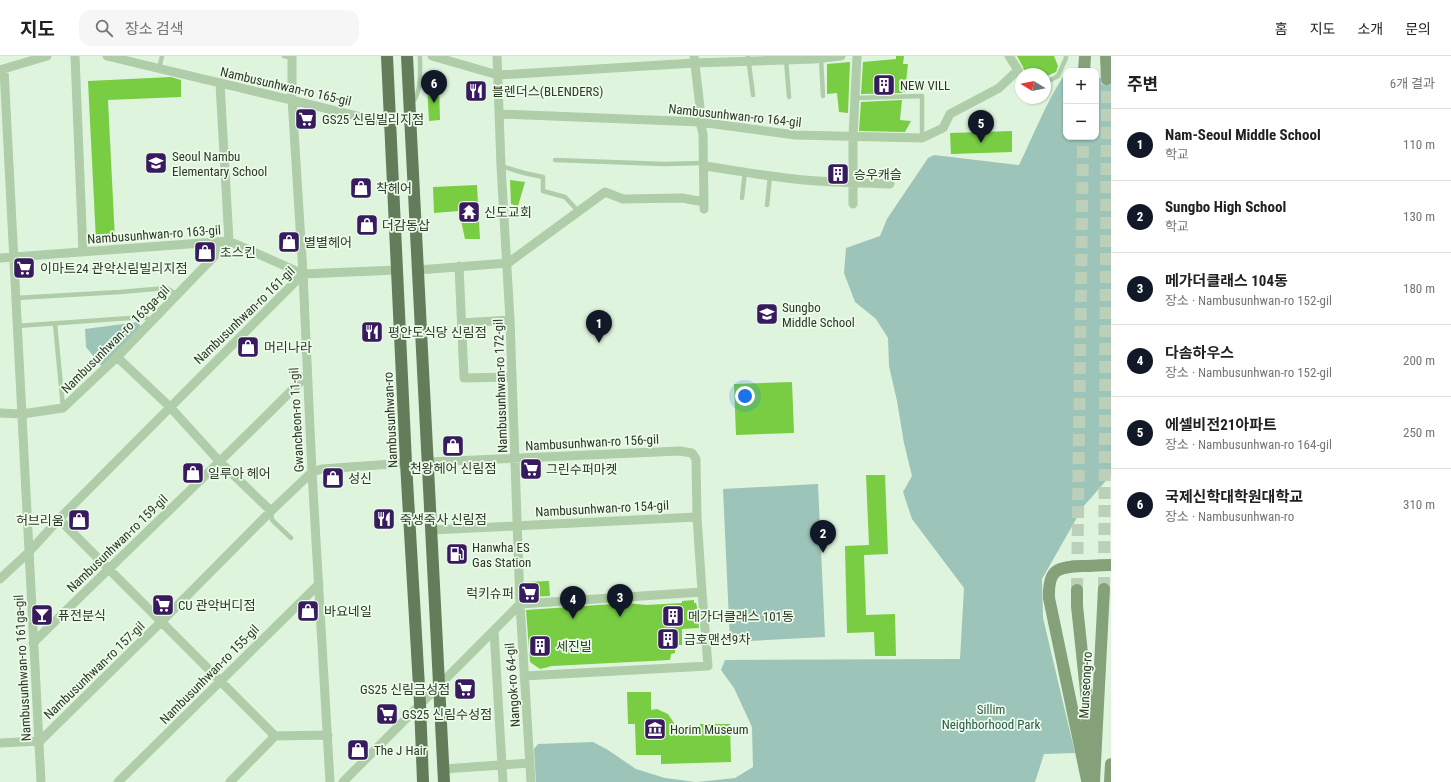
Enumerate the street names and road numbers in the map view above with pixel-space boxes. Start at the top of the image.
street label: Nambusunhwan-ro 165-gil [219,64,353,109]
street label: Nambusunhwan-ro 164-gil [668,101,802,130]
street label: Nambusunhwan-ro 163-gil [87,222,221,247]
street label: Nambusunhwan-ro 161-gil [191,263,298,367]
street label: Nambusunhwan-ro 163ga-gil [58,282,172,396]
street label: Nambusunhwan-ro 172-gil [491,319,510,453]
street label: Gwancheon-ro 11-gil [286,367,307,473]
street label: Nambusunhwan-ro [380,372,401,468]
street label: Nambusunhwan-ro 156-gil [525,432,659,453]
street label: Nambusunhwan-ro 159-gil [64,491,171,595]
street label: Nambusunhwan-ro 154-gil [535,498,669,519]
street label: Nambusunhwan-ro 161ga-gil [11,594,34,742]
street label: Nambusunhwan-ro 157-gil [41,618,148,722]
street label: Nambusunhwan-ro 155-gil [157,622,262,727]
street label: Nangok-ro 64-gil [502,642,523,728]
street label: Munseong-ro [1076,651,1095,719]

